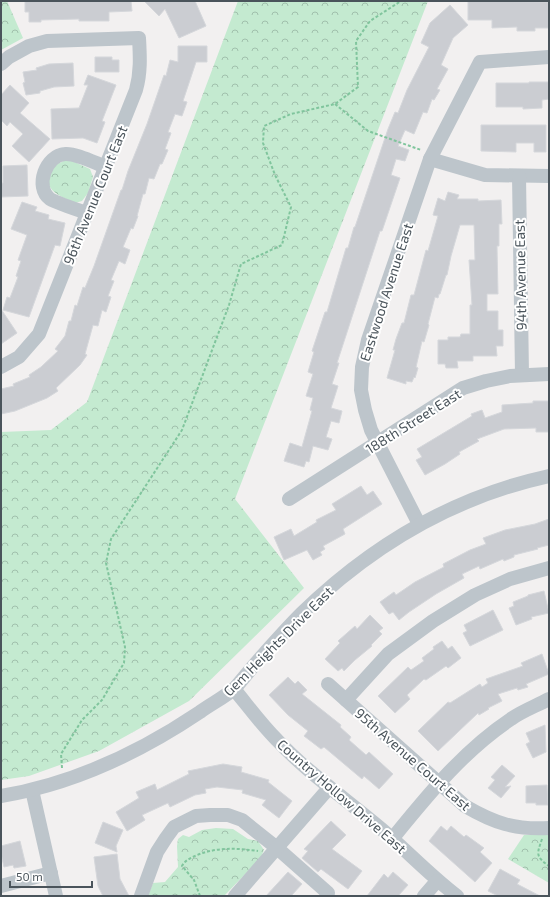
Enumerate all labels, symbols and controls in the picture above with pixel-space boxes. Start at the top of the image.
street label: 96th Avenue Court East [59,123,131,267]
street label: 94th Avenue East [511,219,529,331]
street label: Eastwood Avenue East [356,221,416,363]
street label: 188th Street East [362,385,464,457]
street label: Gem Heights Drive East [220,583,336,699]
street label: 95th Avenue Court East [352,704,474,814]
street label: Country Hollow Drive East [274,735,410,857]
scale bar [10,863,92,889]
text: 50 m [16,869,43,883]

